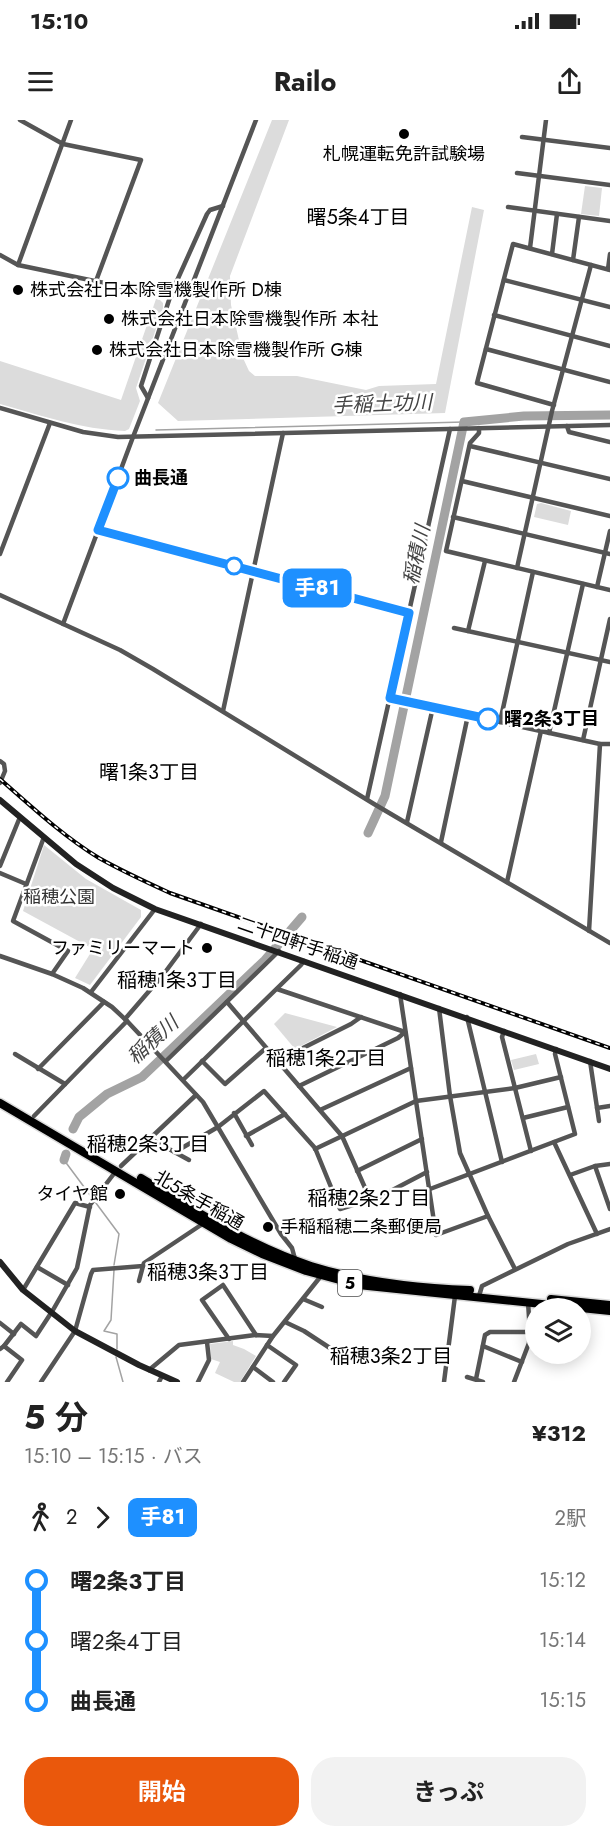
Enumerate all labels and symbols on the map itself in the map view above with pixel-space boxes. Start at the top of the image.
marker: 札幌運転免許試験場 [397,127,411,141]
place label: 札幌運転免許試験場 [323,141,485,167]
district label: 曙5条4丁目 [307,203,409,232]
place label: 株式会社日本除雪機製作所 D棟 [30,277,282,303]
marker: 株式会社日本除雪機製作所 D棟 [11,283,25,297]
place label: 株式会社日本除雪機製作所 本社 [121,306,378,332]
marker: 株式会社日本除雪機製作所 本社 [102,312,116,326]
place label: 株式会社日本除雪機製作所 G棟 [109,337,362,363]
marker: 株式会社日本除雪機製作所 G棟 [90,343,104,357]
water label: 手稲土功川 [332,388,434,420]
place label: 曲長通 [134,465,188,491]
marker: 曲長通 [107,467,129,489]
water label: 稲積川 [397,521,438,587]
unlabelled marker [225,557,243,575]
line badge: 手81 [282,568,352,608]
place label: 曙2条3丁目 [504,706,599,732]
marker: 曙2条3丁目 [477,708,499,730]
district label: 曙1条3丁目 [99,758,199,787]
park label: 稲穂公園 [23,884,95,910]
street label: 二十四軒手稲通 [234,910,362,976]
place label: ファミリーマート [51,935,195,961]
marker: ファミリーマート [200,941,214,955]
district label: 稲穂1条3丁目 [117,966,237,995]
water label: 稲積川 [121,1008,186,1071]
district label: 稲穂1条2丁目 [266,1044,386,1073]
district label: 稲穂2条3丁目 [87,1130,209,1159]
street label: 北5条手稲通 [149,1164,249,1236]
place label: タイヤ館 [37,1181,108,1207]
district label: 稲穂2条2丁目 [308,1184,430,1213]
marker: タイヤ館 [113,1187,127,1201]
place label: 手稲稲穂二条郵便局 [280,1214,442,1240]
marker: 手稲稲穂二条郵便局 [261,1220,275,1234]
district label: 稲穂3条3丁目 [147,1258,269,1287]
road number: 5 [338,1270,362,1296]
district label: 稲穂3条2丁目 [330,1342,452,1371]

